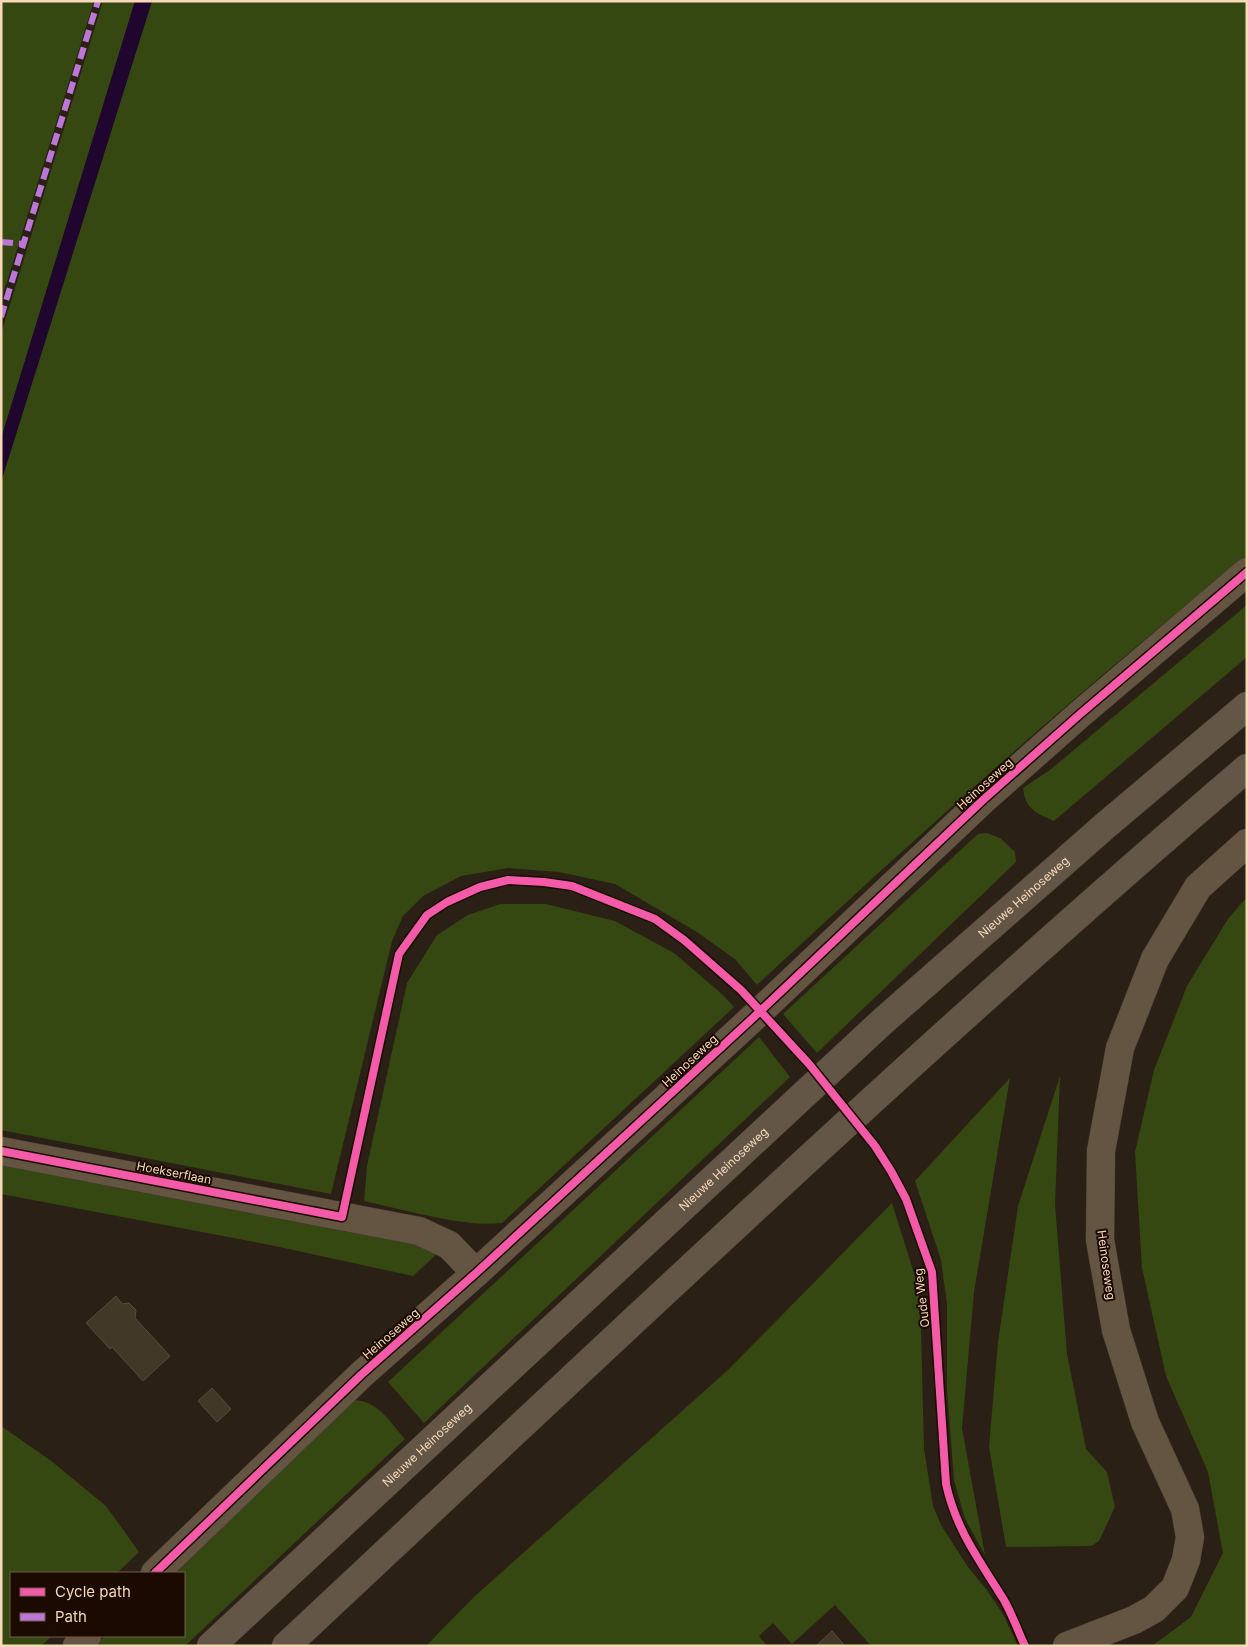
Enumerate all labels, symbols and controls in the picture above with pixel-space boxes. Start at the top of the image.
street label: Heinoseweg [954,755,1016,813]
street label: Nieuwe Heinoseweg [975,853,1072,941]
street label: Heinoseweg [659,1031,720,1090]
street label: Nieuwe Heinoseweg [676,1124,771,1214]
street label: Hoekserflaan [136,1158,213,1187]
street label: Heinoseweg [1094,1229,1119,1301]
street label: Oude Weg [910,1268,933,1329]
street label: Heinoseweg [359,1305,422,1362]
street label: Nieuwe Heinoseweg [379,1400,474,1490]
legend [10,1572,185,1637]
text: Cycle path [55,1582,131,1601]
text: Path [55,1607,87,1626]

